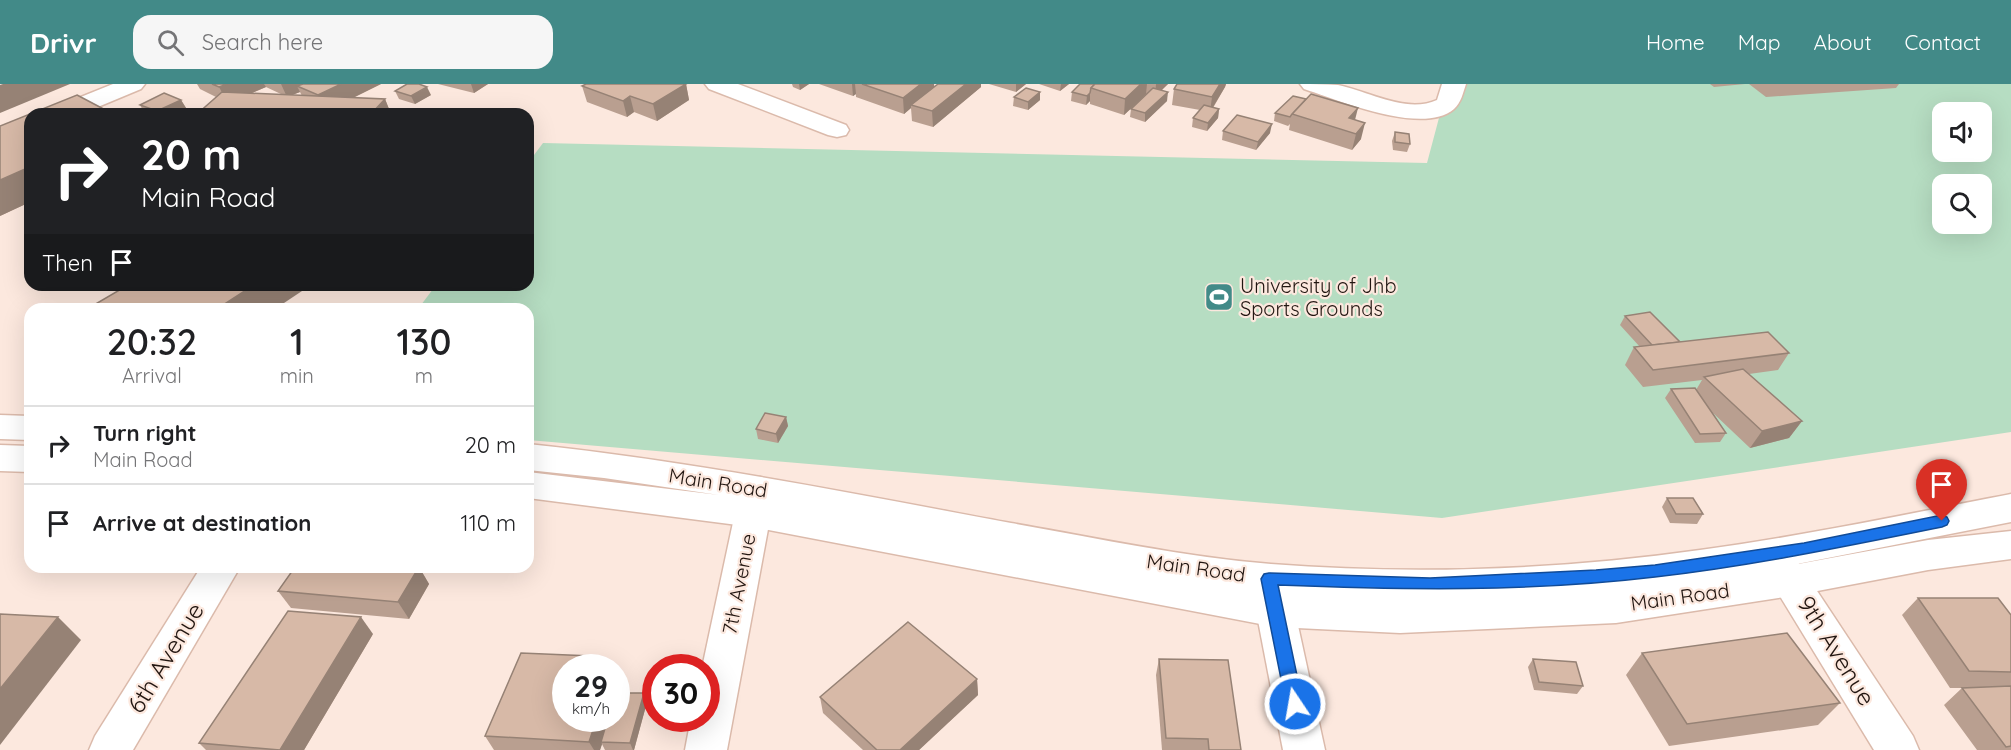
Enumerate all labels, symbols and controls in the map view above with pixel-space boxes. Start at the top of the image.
search box [133,15,553,69]
text: Drivr [30,25,97,60]
icon: search [154,26,187,59]
text: Search here [202,28,323,56]
text: Home [1646,29,1705,55]
text: Map [1738,29,1781,55]
text: About [1814,29,1872,55]
text: Contact [1905,29,1981,55]
map controls [1932,102,1992,234]
button: sound [1932,102,1992,162]
text: 20 m [141,128,241,181]
icon: right [42,132,120,210]
button: search [1932,174,1992,234]
text: Main Road [141,180,275,214]
icon: arrive [105,246,138,279]
text: Then [42,249,93,277]
place label: University of Jhb Sports Grounds [1240,273,1397,321]
sports icon: University of Jhb Sports Grounds [1203,281,1235,313]
text: 20:32 [107,319,197,364]
text: 1 [290,319,304,364]
text: 130 [396,319,451,364]
text: Arrival [122,363,182,388]
text: min [280,363,314,388]
text: m [415,363,433,388]
text: Turn right [93,419,197,447]
icon: right [42,429,75,462]
text: 20 m [465,431,516,459]
text: Main Road [93,447,193,472]
pin [1916,459,1967,521]
street label: Main Road [667,462,769,503]
icon: arrive [1925,468,1958,501]
icon: arrive [42,507,75,540]
text: Arrive at destination [93,509,311,537]
text: 110 m [461,509,516,537]
street label: 7th Avenue [716,531,761,636]
street label: Main Road [1145,548,1247,587]
street label: Main Road [1629,577,1731,616]
street label: 9th Avenue [1791,590,1882,711]
street label: 6th Avenue [121,597,210,718]
speed limit sign: 30 [642,654,720,732]
text: 29 [574,667,608,705]
position arrow [1263,672,1327,736]
text: km/h [572,699,610,718]

